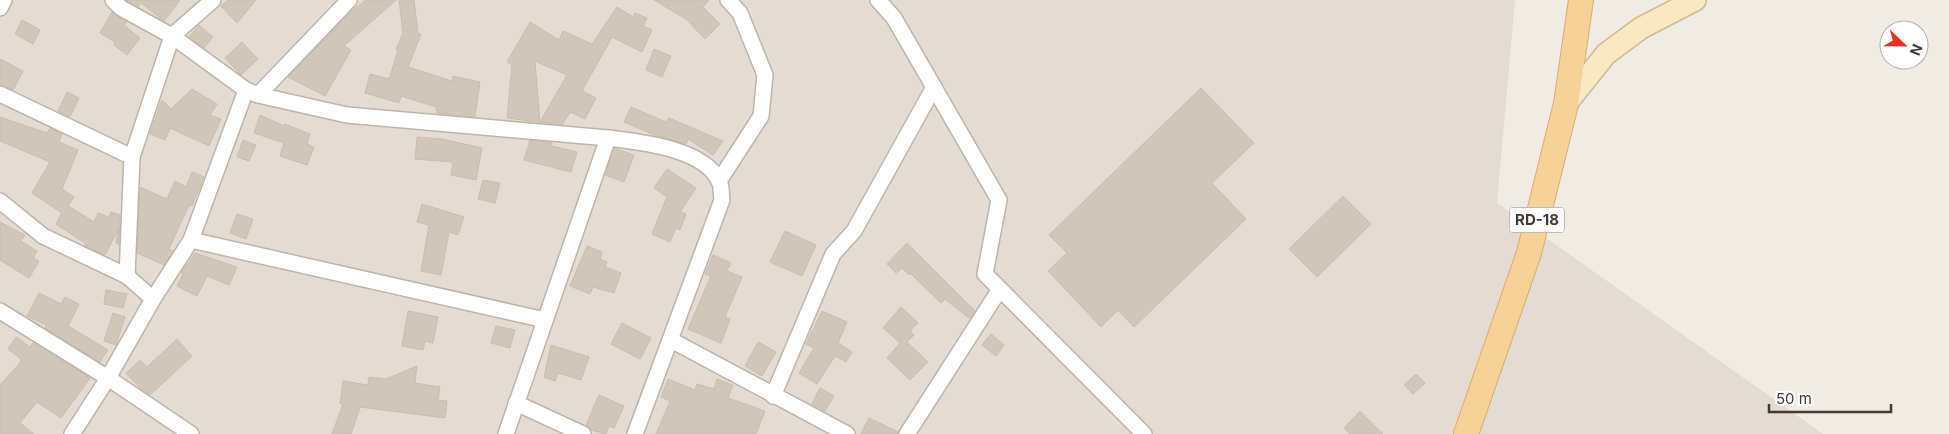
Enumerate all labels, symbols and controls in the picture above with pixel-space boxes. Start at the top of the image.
north arrow [1879,20,1929,70]
text: N [1907,42,1926,58]
road number: RD-18 [1510,208,1564,232]
scale bar [1769,382,1892,414]
text: 50 m [1776,389,1812,408]

